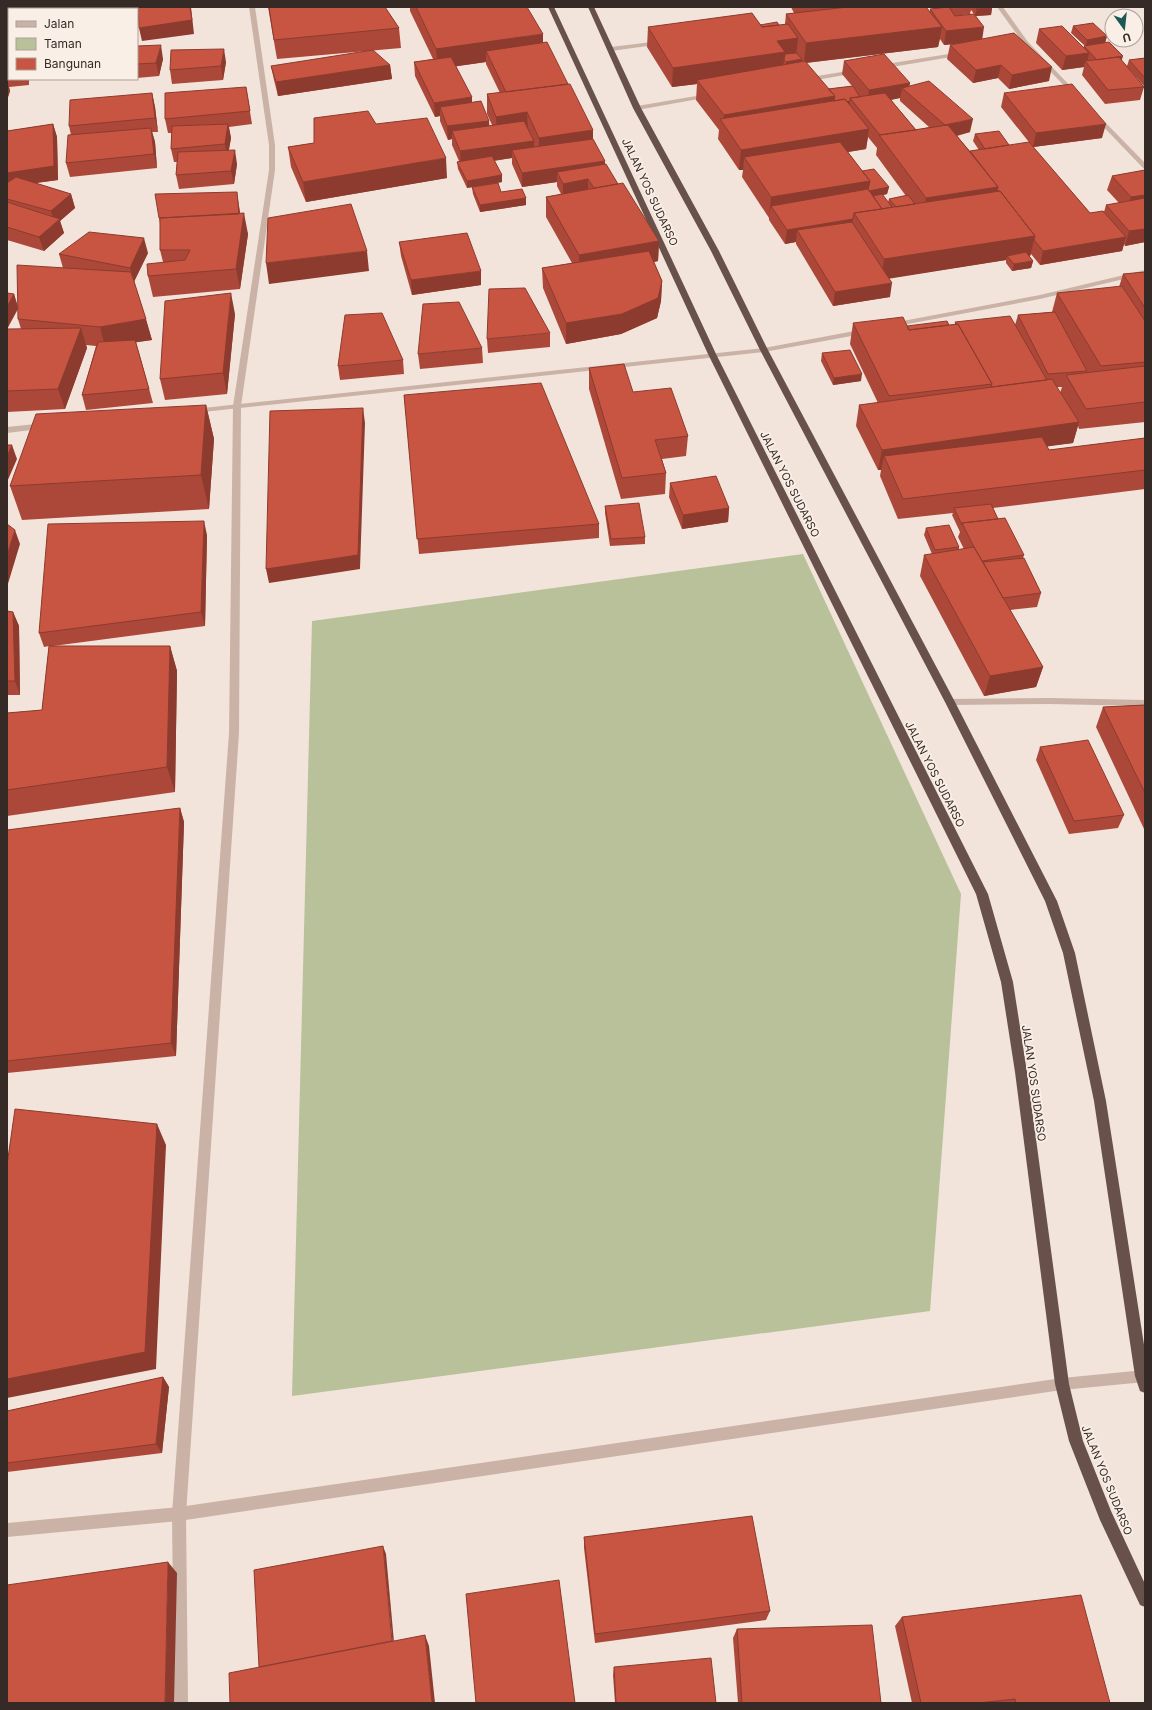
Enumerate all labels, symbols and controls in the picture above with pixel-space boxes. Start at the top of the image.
legend [8,8,138,80]
north arrow [1104,8,1144,48]
text: Jalan [44,16,74,31]
text: U [1121,30,1132,45]
text: Taman [44,36,82,51]
text: Bangunan [44,56,101,71]
street label: JALAN YOS SUDARSO [619,136,681,248]
street label: JALAN YOS SUDARSO [757,428,823,540]
street label: JALAN YOS SUDARSO [902,718,968,830]
street label: JALAN YOS SUDARSO [1019,1024,1049,1142]
street label: JALAN YOS SUDARSO [1079,1423,1135,1537]

